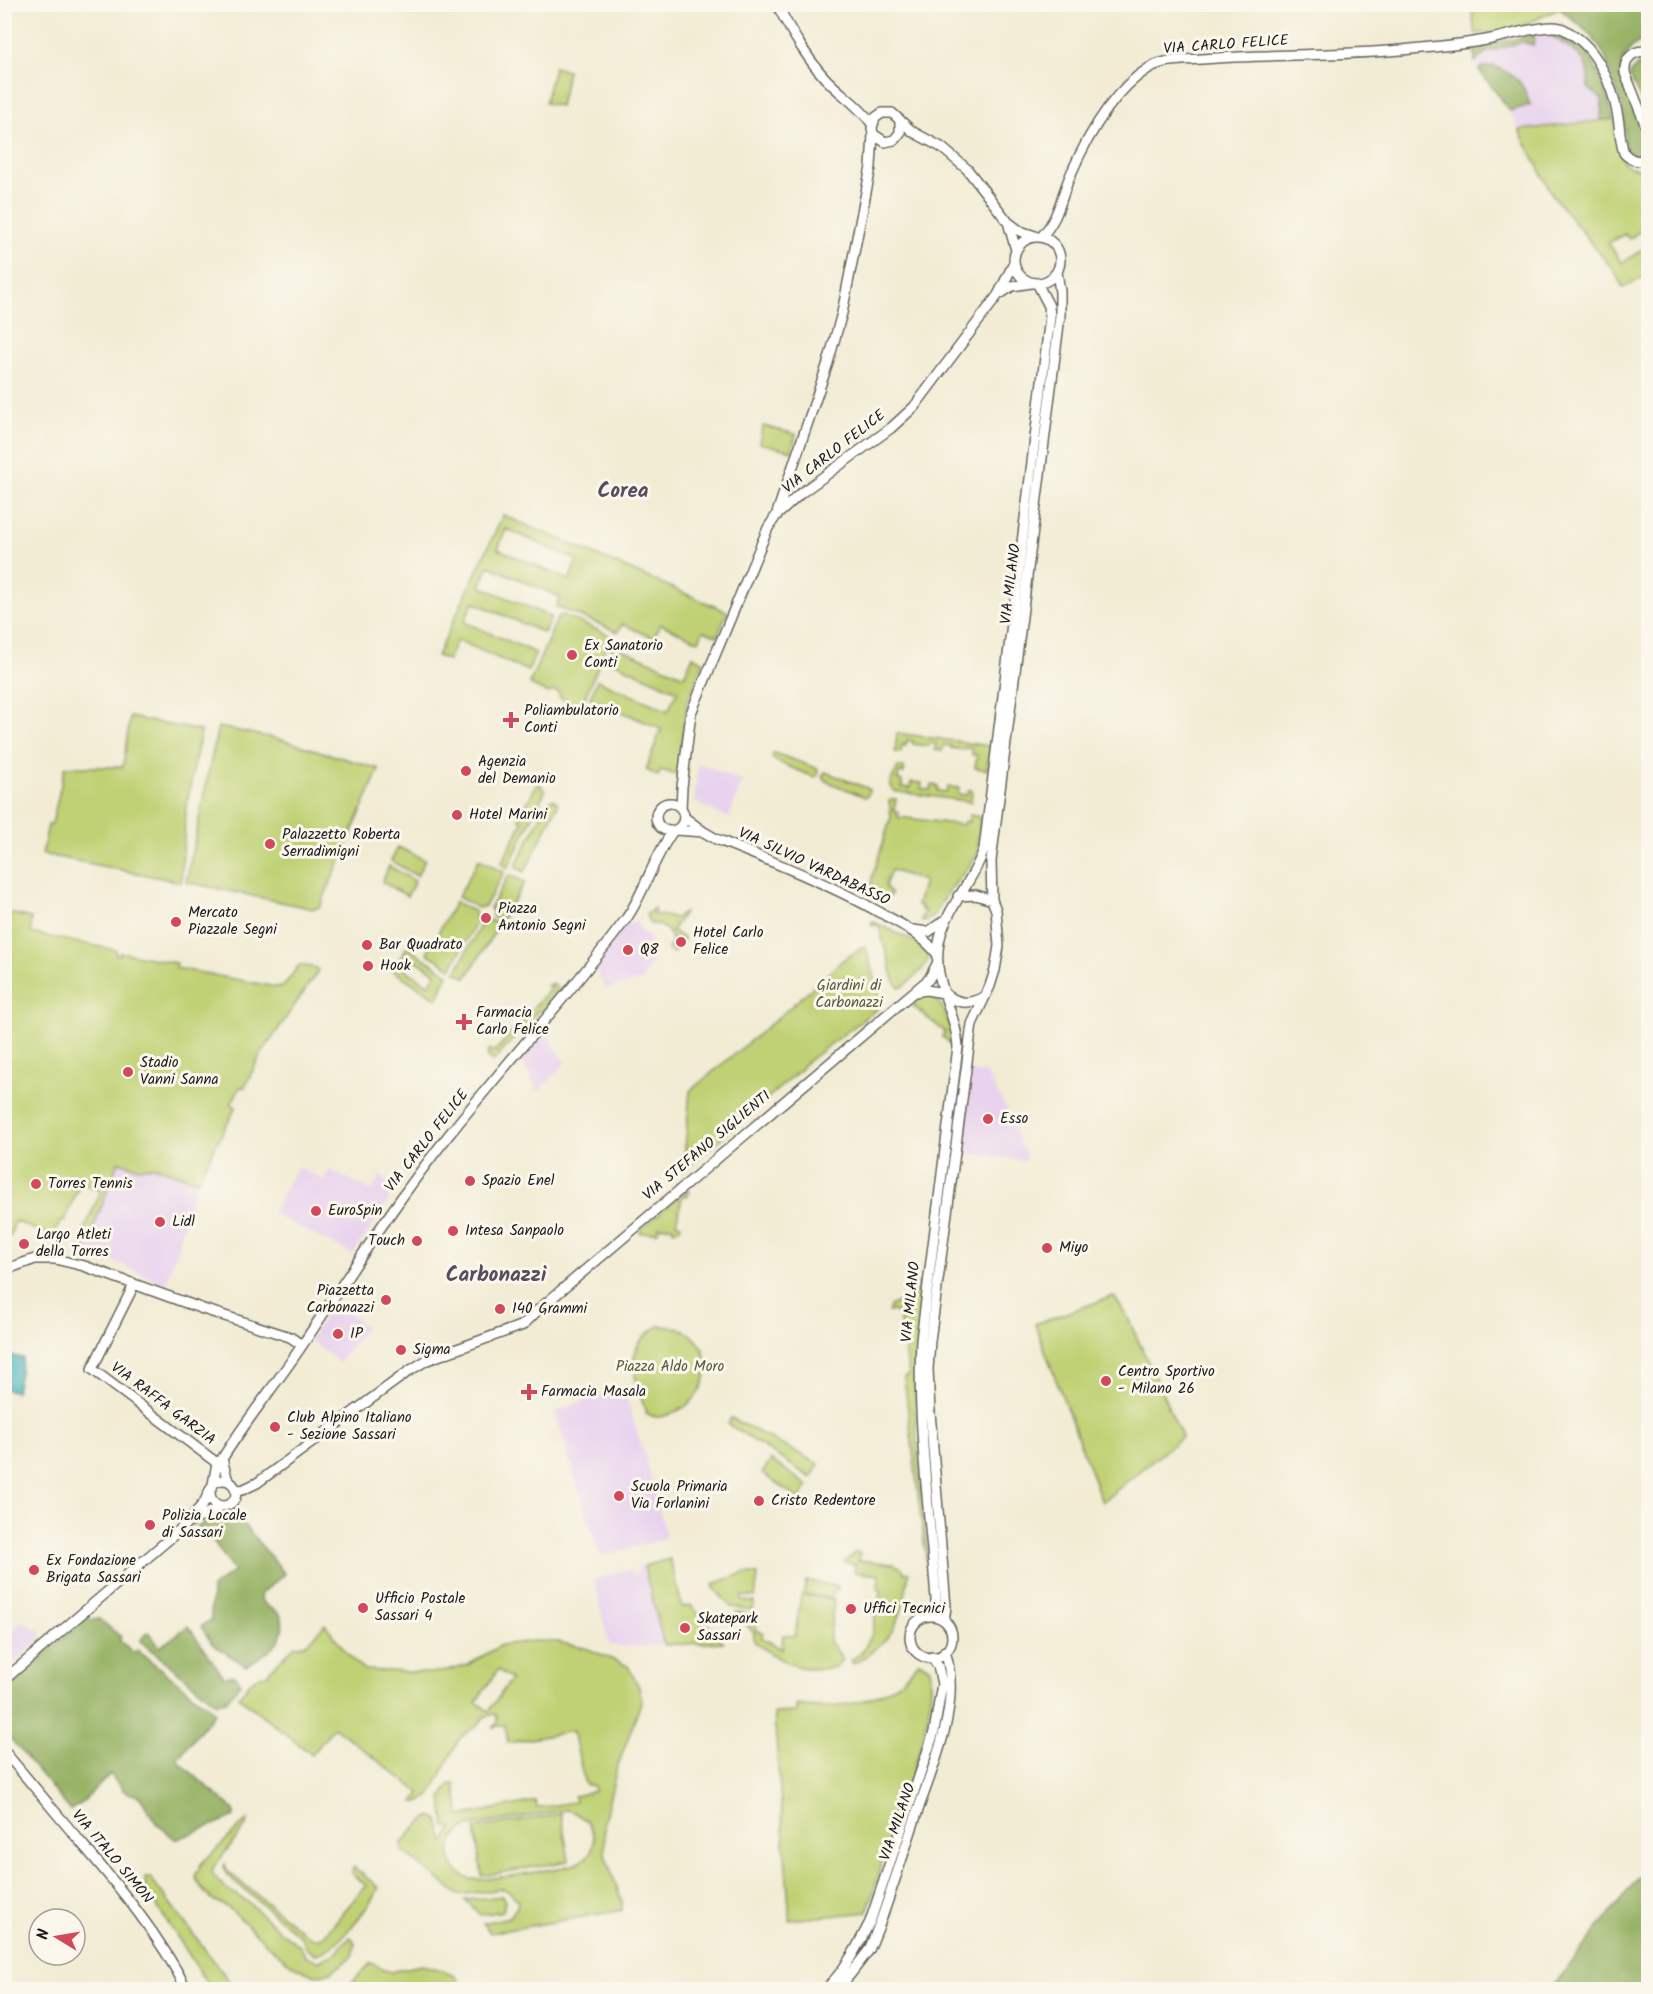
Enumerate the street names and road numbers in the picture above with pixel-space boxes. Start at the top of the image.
street label: VIA CARLO FELICE [1163,29,1291,61]
street label: VIA CARLO FELICE [777,403,892,500]
street label: VIA MILANO [994,542,1028,626]
street label: VIA SILVIO VARDABASSO [734,821,894,913]
street label: VIA CARLO FELICE [379,1083,476,1198]
street label: VIA STEFANO SIGLIENTI [638,1085,777,1207]
street label: VIA MILANO [895,1261,927,1343]
street label: VIA RAFFA GARZIA [105,1356,221,1452]
street label: VIA MILANO [873,1780,923,1864]
street label: VIA ITALO SIMON [65,1805,159,1909]

